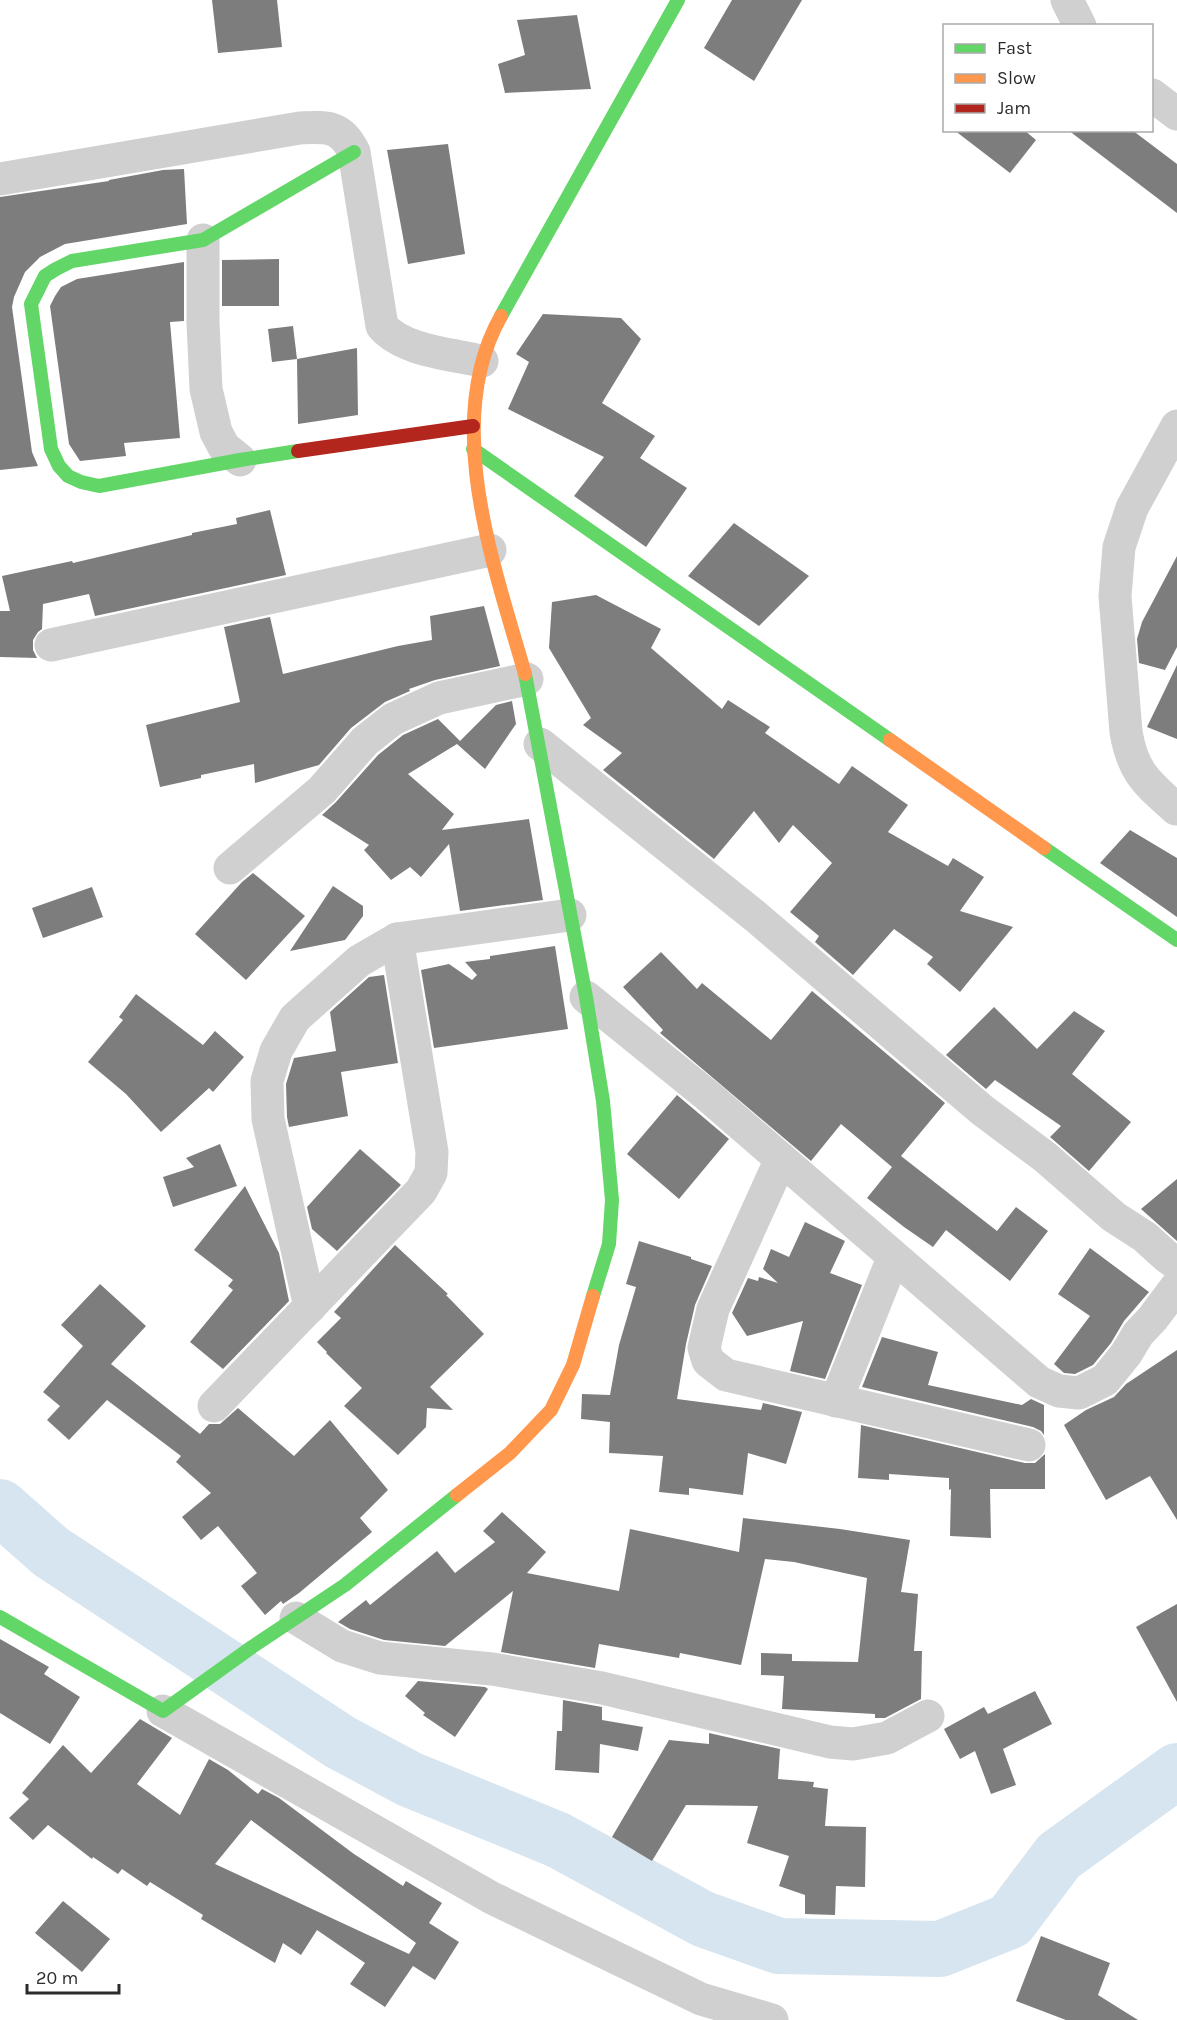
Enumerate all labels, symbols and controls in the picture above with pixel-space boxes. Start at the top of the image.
legend [943,24,1153,132]
text: Fast [997,37,1032,59]
text: Slow [997,67,1036,89]
text: Jam [997,97,1031,119]
scale bar [27,1957,118,1995]
text: 20 m [36,1967,78,1989]

